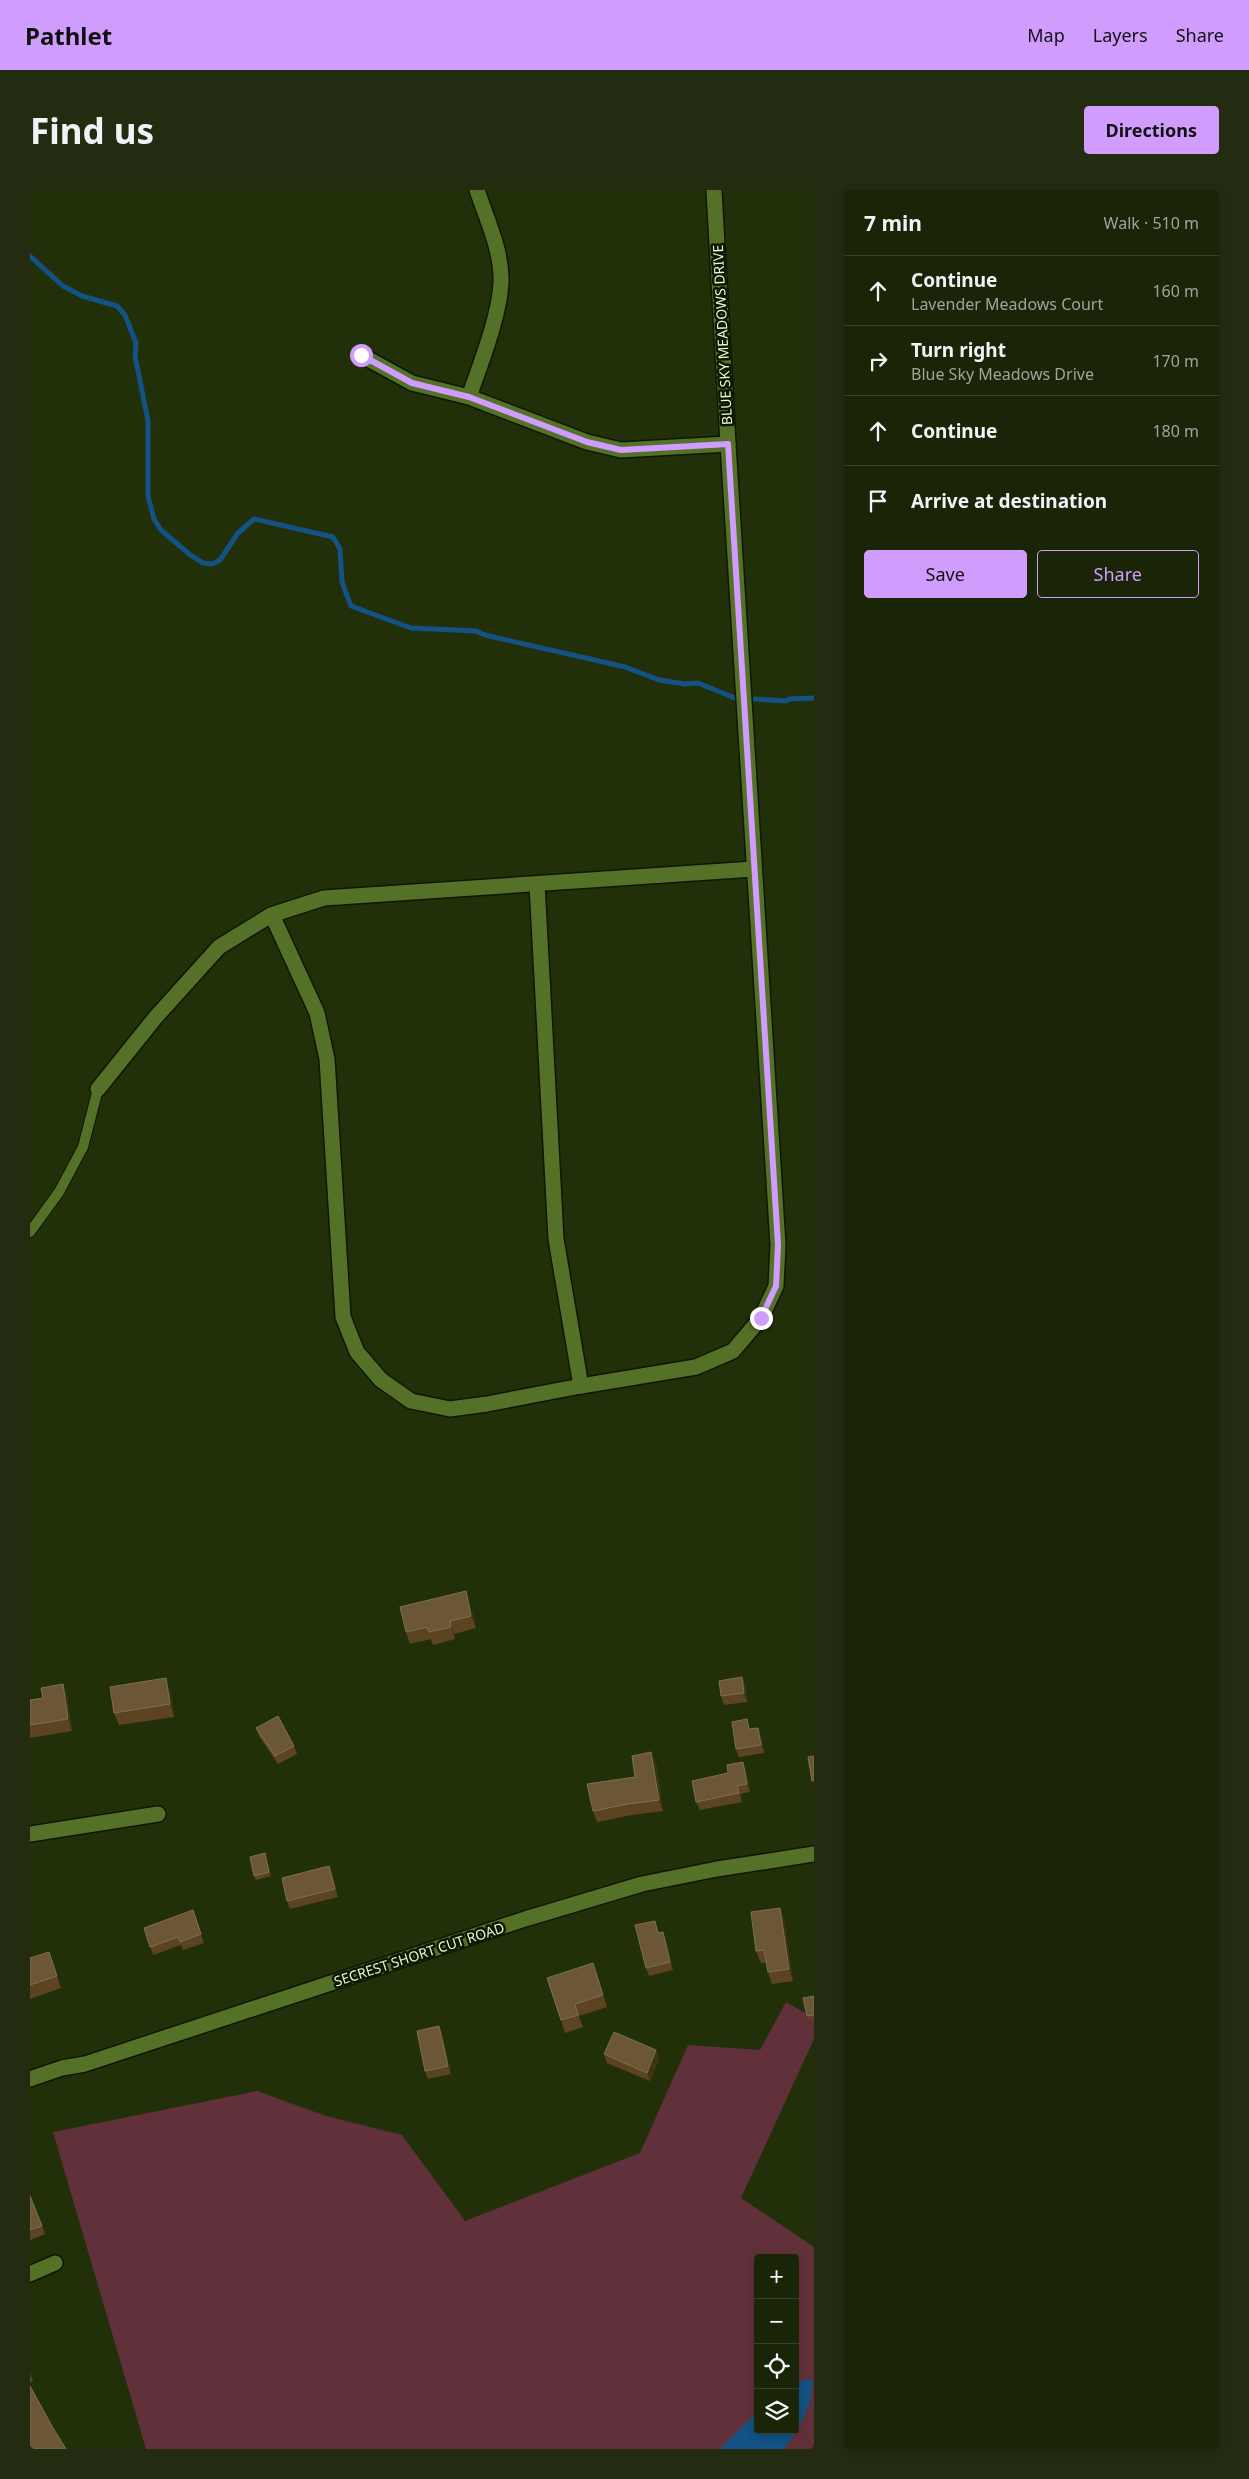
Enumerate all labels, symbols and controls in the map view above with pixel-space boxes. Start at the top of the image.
text: Pathlet [25,19,112,52]
text: Map [1027,23,1065,47]
text: Layers [1093,23,1148,47]
text: Share [1176,23,1224,47]
button: Directions [1084,106,1219,154]
text: Find us [30,107,154,154]
text: 7 min [864,209,922,237]
text: Walk · 510 m [1104,212,1199,234]
street label: BLUE SKY MEADOWS DRIVE [708,244,736,426]
text: Continue [911,267,997,293]
icon: ahead [864,277,892,305]
text: 160 m [1152,280,1199,302]
text: Lavender Meadows Court [911,293,1103,315]
text: Turn right [911,337,1006,363]
route start [350,344,373,367]
icon: right [864,347,892,375]
text: 170 m [1152,350,1199,372]
text: Blue Sky Meadows Drive [911,363,1094,385]
icon: ahead [864,417,892,445]
text: Continue [911,418,997,444]
text: 180 m [1152,420,1199,442]
icon: arrive [864,487,892,515]
text: Arrive at destination [911,488,1107,514]
button: Save [864,550,1027,598]
button: Share [1037,550,1199,598]
route end [750,1307,773,1330]
street label: SECREST SHORT CUT ROAD [331,1917,507,1991]
map controls [754,2254,799,2434]
button: + [754,2254,799,2299]
button: − [754,2299,799,2344]
button: locate [754,2344,799,2389]
button: layers [754,2389,799,2434]

